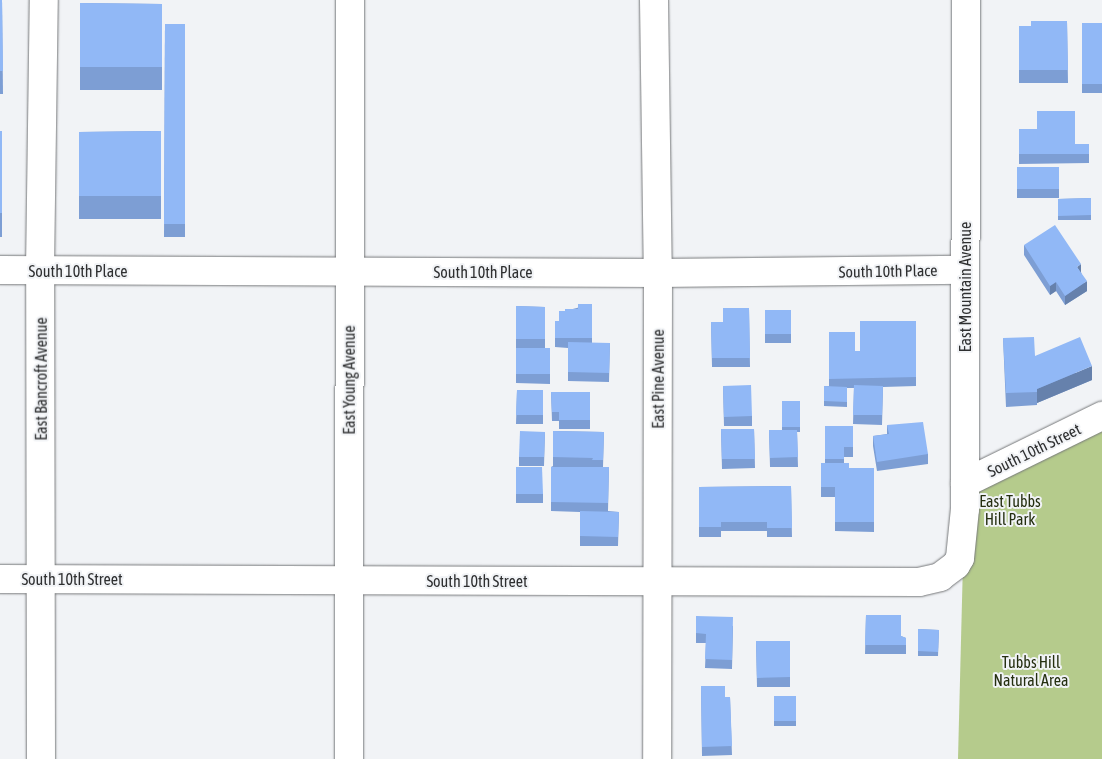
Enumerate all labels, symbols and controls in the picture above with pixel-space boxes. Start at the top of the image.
street label: East Mountain Avenue [955,222,975,352]
street label: South 10th Place [29,261,127,281]
street label: South 10th Place [838,261,938,281]
street label: South 10th Place [434,262,532,282]
street label: East Bancroft Avenue [31,317,51,441]
street label: East Young Avenue [339,325,359,435]
street label: East Pine Avenue [648,329,668,429]
street label: South 10th Street [984,419,1084,481]
park label: East Tubbs Hill Park [979,491,1041,529]
street label: South 10th Street [21,569,123,589]
street label: South 10th Street [426,571,528,591]
park label: Tubbs Hill Natural Area [994,652,1068,690]

